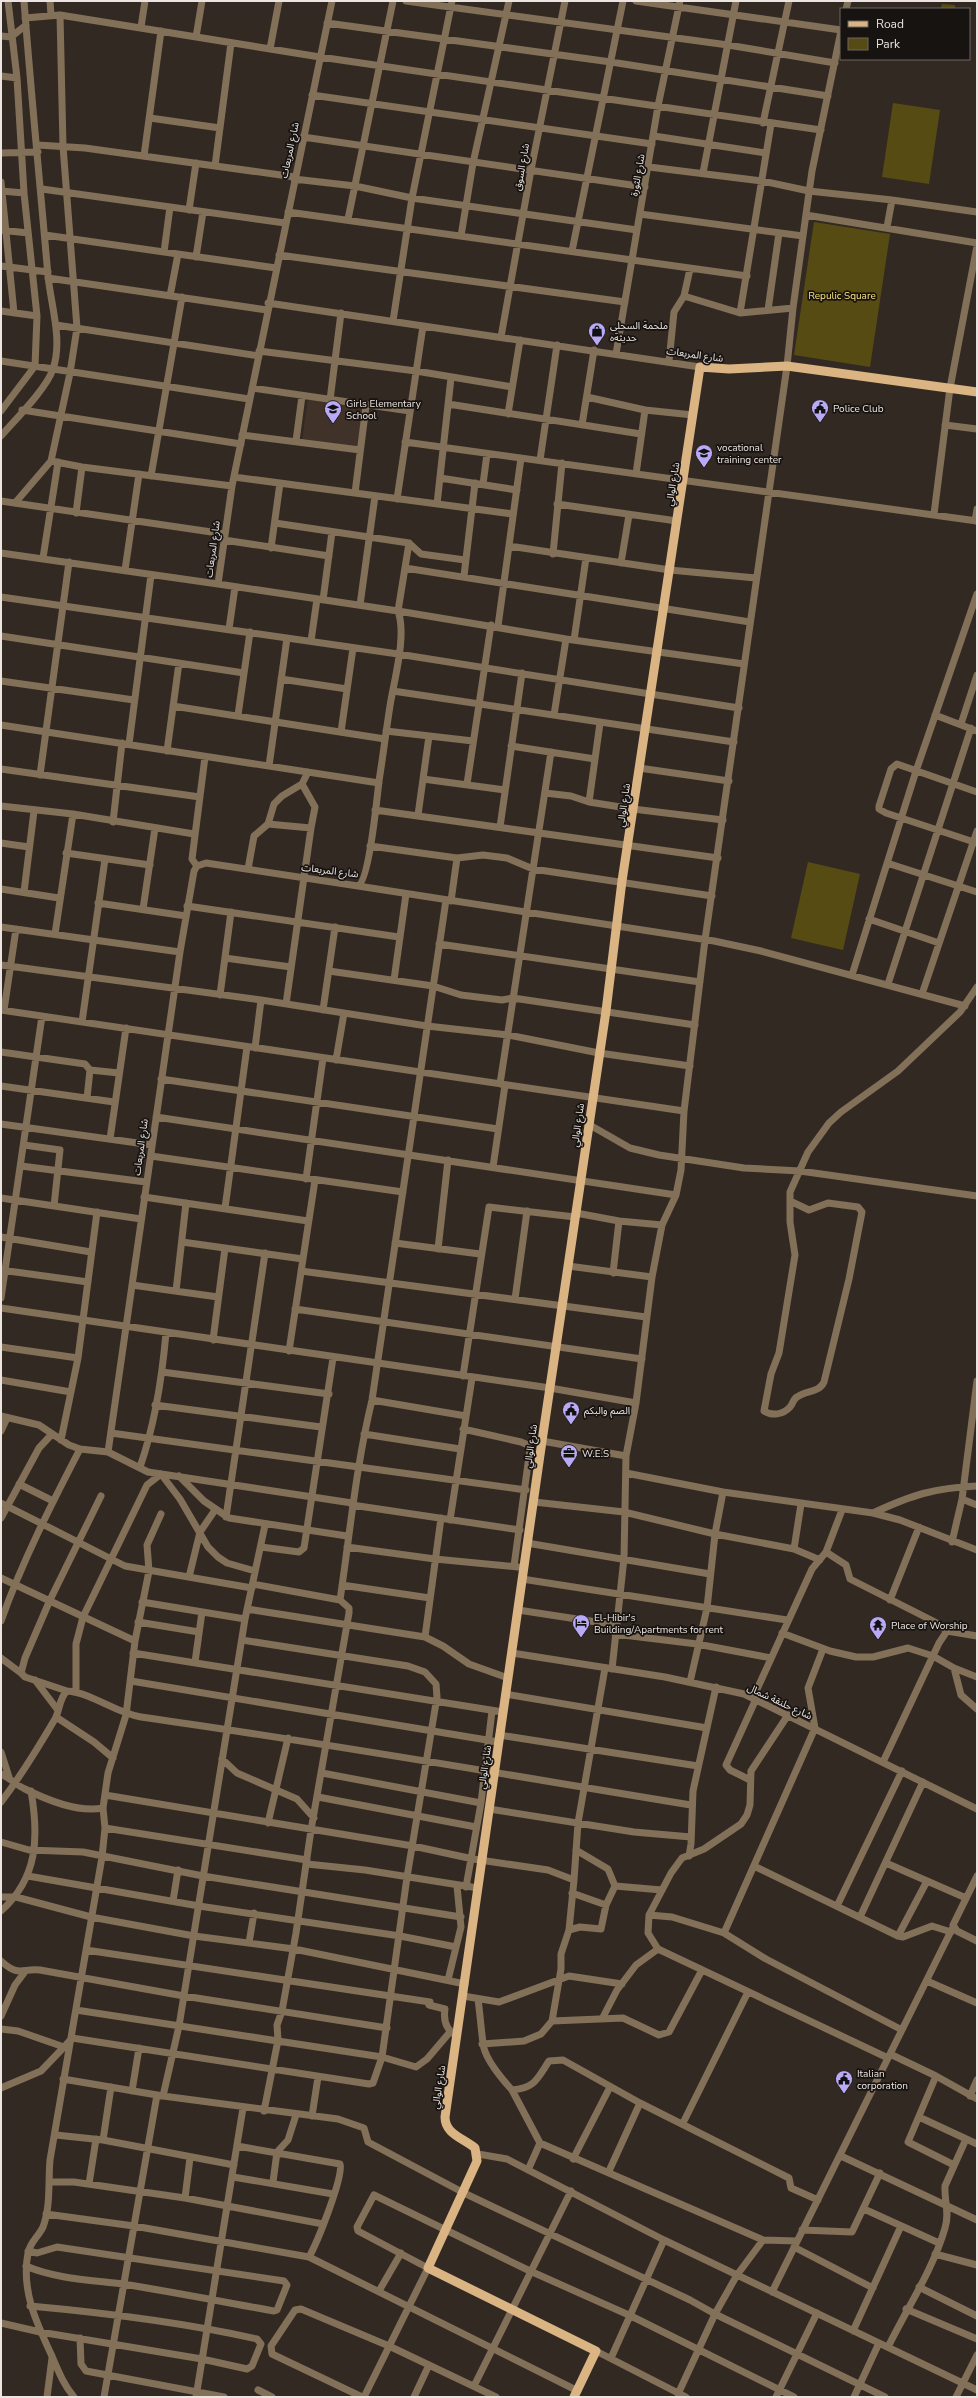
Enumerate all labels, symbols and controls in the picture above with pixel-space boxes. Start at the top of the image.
legend [840,8,970,60]
text: Road [876,16,904,32]
text: Park [876,36,901,52]
street label: شارع المربعات [277,121,303,180]
street label: شارع السوق [511,142,533,192]
street label: شارع الثورة [627,153,649,197]
park label: Repulic Square [808,289,876,303]
place label: ملحمة السحلى حديثةه [610,319,668,345]
shop icon: ملحمة السحلى حديثةه [587,321,607,346]
street label: شارع المربعات [666,344,724,366]
place label: Girls Elementary School [346,397,422,423]
public building icon: Police Club [810,398,830,423]
school or university icon: Girls Elementary School [323,399,343,424]
place label: Police Club [833,402,884,416]
place label: vocational training center [717,441,782,467]
school or university icon: vocational training center [694,443,714,468]
street label: شارع الوالي [663,461,684,507]
street label: شارع المربعات [202,520,224,578]
street label: شارع الوالي [614,782,634,828]
street label: شارع المربعات [301,861,359,881]
street label: شارع الوالي [568,1102,588,1148]
street label: شارع المربعات [130,1118,152,1176]
public building icon: الصم والبكم [561,1400,581,1425]
place label: الصم والبكم [584,1404,630,1418]
street label: شارع الوالي [521,1423,541,1469]
office icon: W.E.S [559,1443,579,1468]
place label: W.E.S [582,1447,609,1461]
place label: El-Hibir's Building/Apartments for rent [594,1611,724,1637]
hotel icon: El-Hibir's Building/Apartments for rent [571,1613,591,1638]
temple icon: Place of Worship [868,1615,888,1640]
place label: Place of Worship [891,1619,968,1633]
street label: شارع حلنقة شمال [745,1681,815,1723]
street label: شارع الوالي [475,1744,495,1790]
street label: شارع الوالي [429,2064,450,2110]
place label: Italian corporation [857,2067,908,2093]
public building icon: Italian corporation [834,2069,854,2094]

